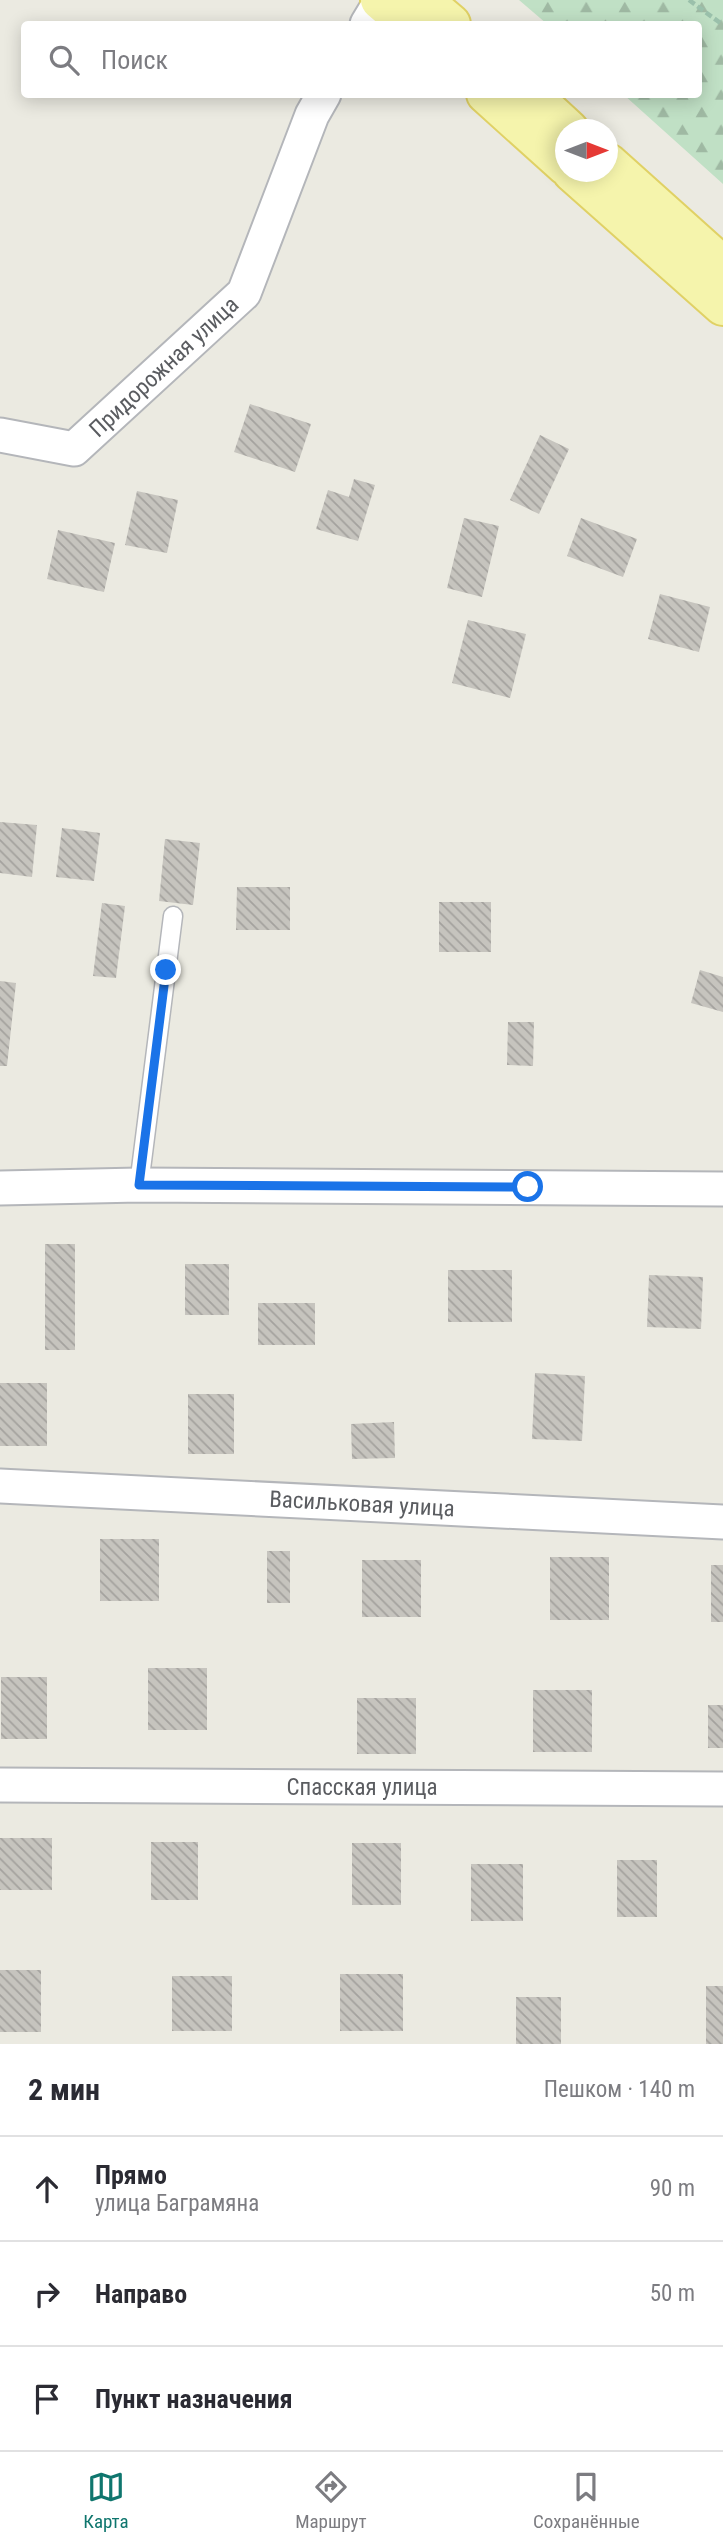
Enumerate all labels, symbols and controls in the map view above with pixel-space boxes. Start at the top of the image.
search box [21,21,702,98]
icon: search [45,41,83,79]
text: Поиск [101,45,168,75]
north arrow [555,119,618,182]
street label: Придорожная улица [84,291,244,443]
route end [150,954,181,985]
route start [512,1171,543,1202]
street label: Васильковая улица [269,1486,455,1522]
street label: Спасская улица [286,1774,438,1801]
text: 2 мин [28,2072,100,2107]
text: Пешком · 140 m [544,2076,695,2103]
text: Прямо [95,2160,167,2190]
icon: ahead [28,2170,66,2208]
text: 90 m [650,2175,695,2202]
text: улица Баграмяна [95,2190,259,2217]
icon: right [28,2275,66,2313]
text: Направо [95,2279,187,2309]
text: 50 m [650,2280,695,2307]
icon: arrive [28,2380,66,2418]
text: Пункт назначения [95,2384,293,2414]
tab: Карта [83,2468,129,2533]
tab: Маршрут [295,2468,367,2533]
tab: Сохранённые [533,2468,640,2533]

